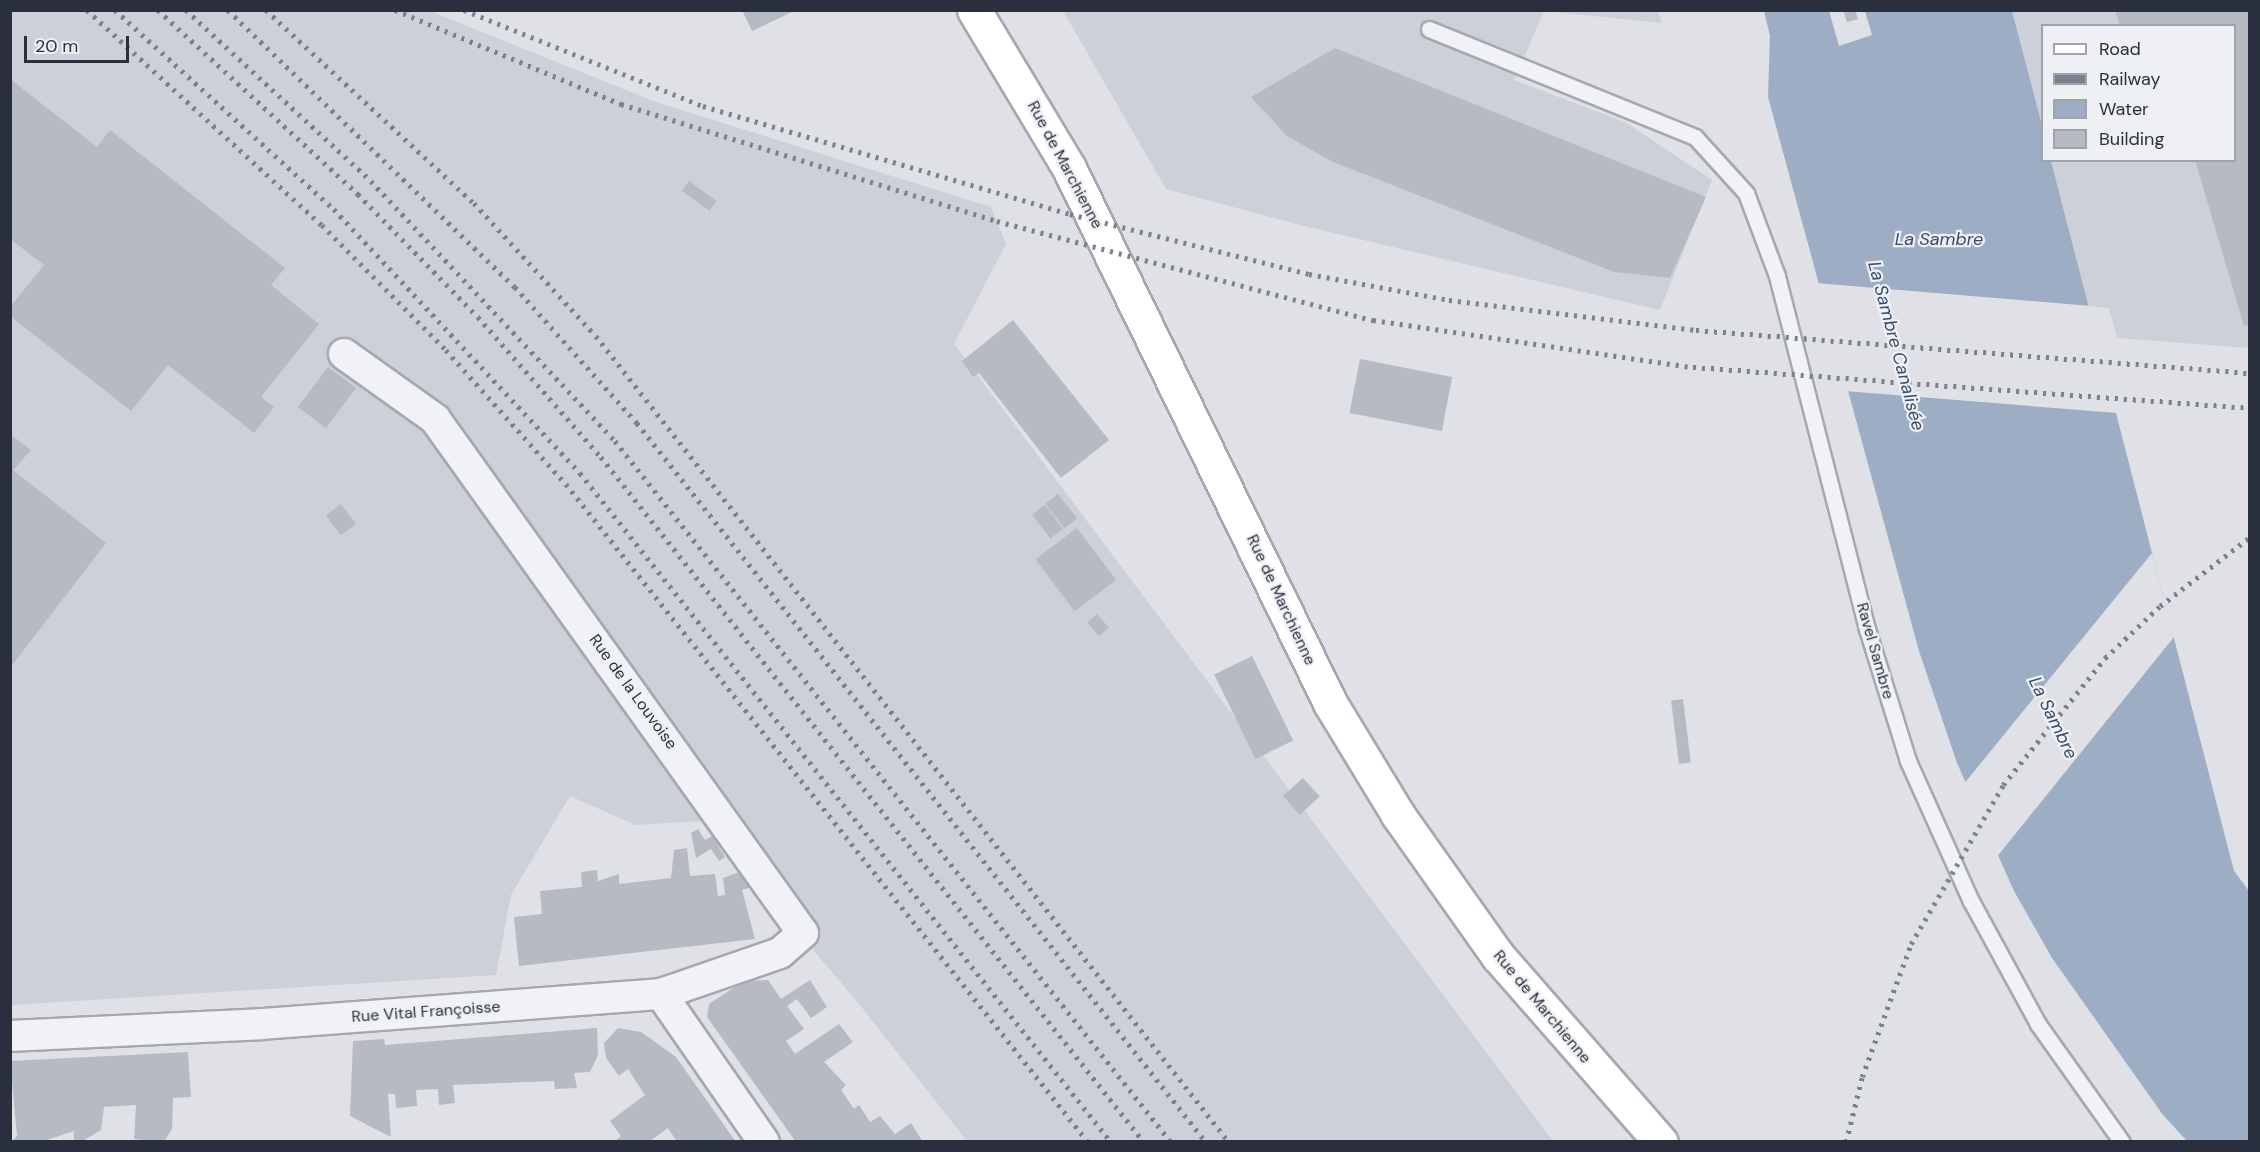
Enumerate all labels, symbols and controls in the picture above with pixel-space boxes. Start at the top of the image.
scale bar [27,24,132,62]
legend [2041,24,2236,162]
text: 20 m [35,34,78,58]
text: Road [2099,37,2141,61]
text: Railway [2099,67,2161,91]
text: Water [2099,97,2149,121]
street label: Rue de Marchienne [1023,98,1107,232]
text: Building [2099,127,2164,151]
water label: La Sambre [1895,228,1983,250]
water label: La Sambre Canalisée [1863,259,1929,433]
street label: Rue de Marchienne [1242,532,1320,668]
street label: Ravel Sambre [1852,600,1898,702]
street label: Rue de la Louvoise [585,631,681,753]
water label: La Sambre [2024,673,2082,763]
street label: Rue de Marchienne [1489,946,1595,1068]
street label: Rue Vital Françoisse [351,997,501,1027]

